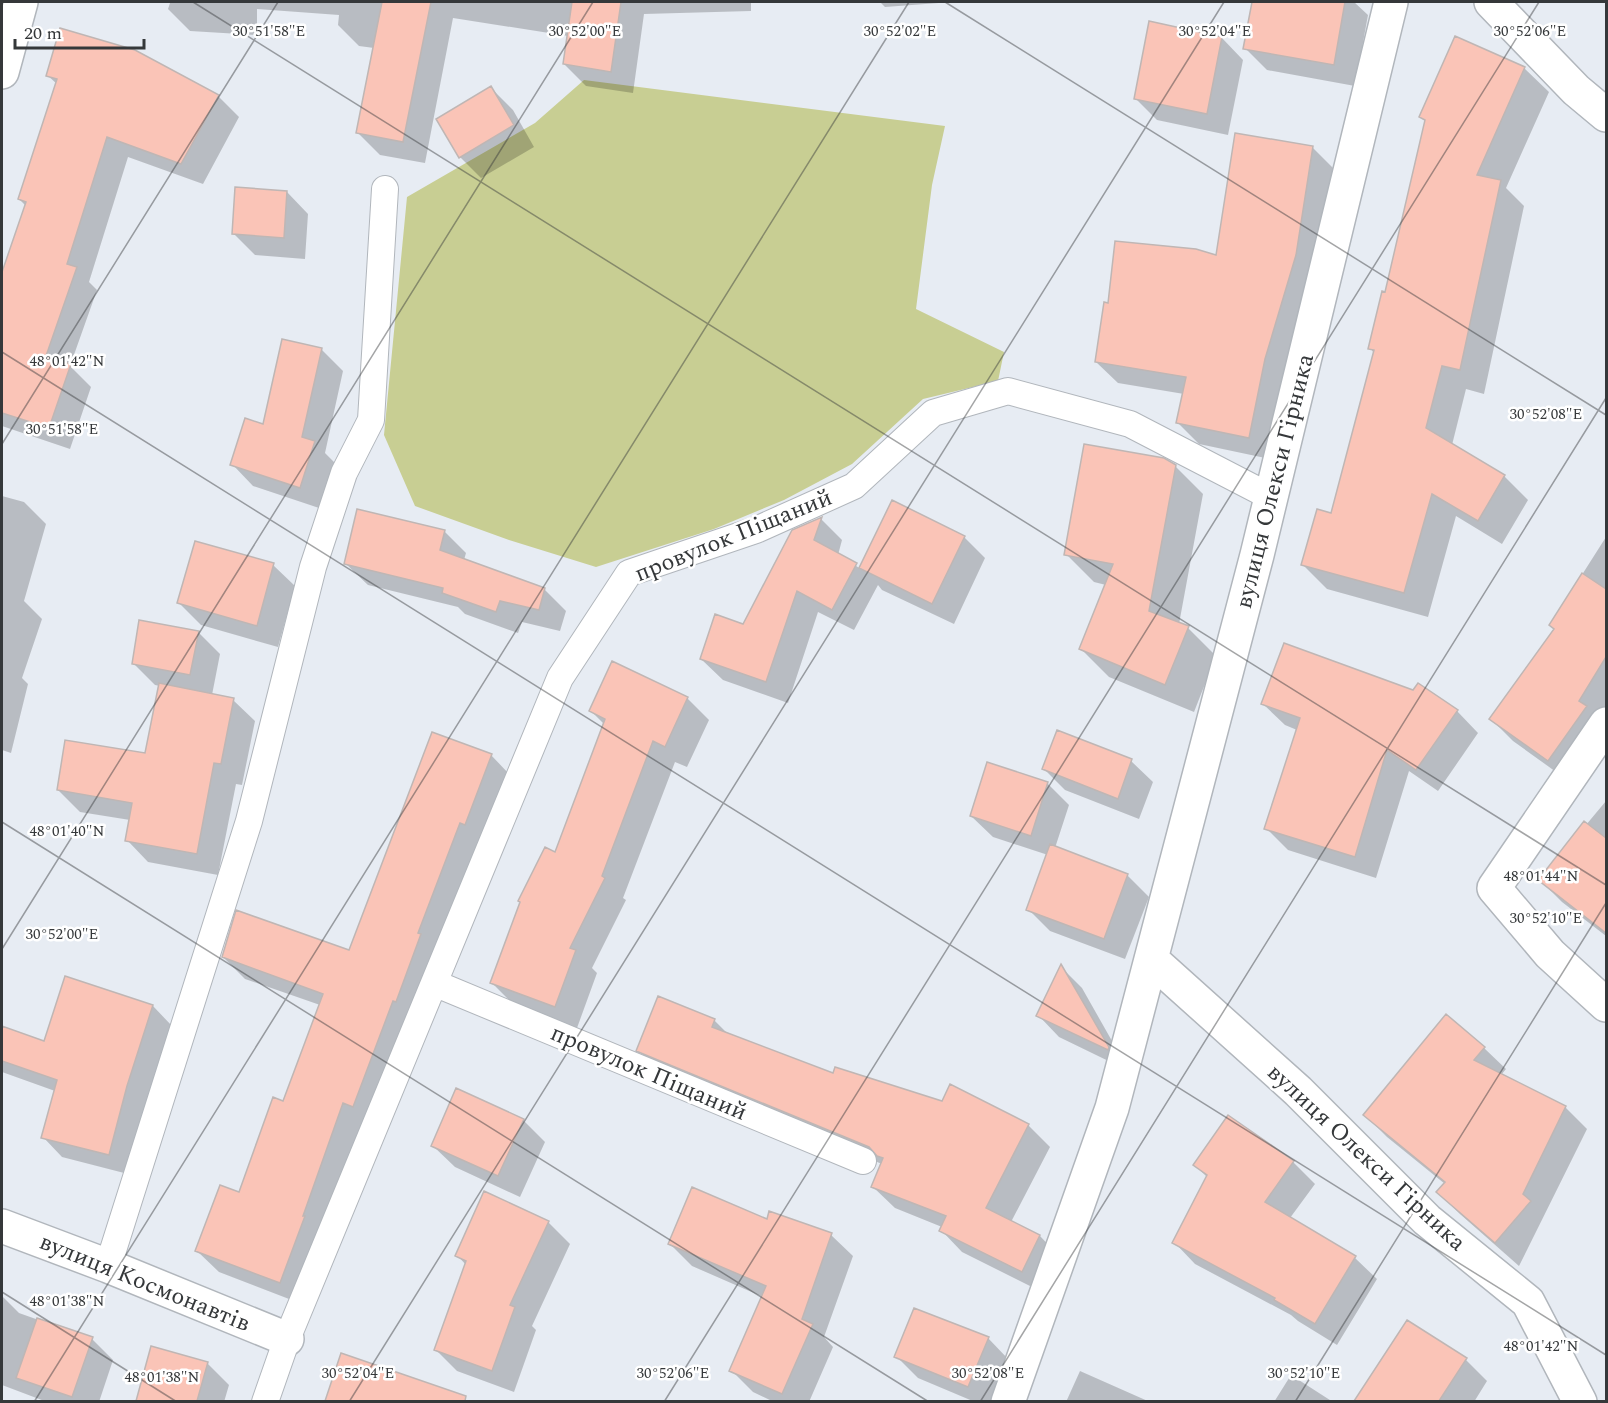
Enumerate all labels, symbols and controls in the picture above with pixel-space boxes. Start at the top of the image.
scale bar [15,12,144,50]
text: 20 m [24,20,62,47]
text: 30°51'58"E [233,20,305,43]
text: 30°52'00"E [549,20,621,43]
text: 30°52'02"E [864,20,936,43]
text: 30°52'04"E [1179,20,1251,43]
text: 30°52'06"E [1494,20,1566,43]
text: 48°01'42"N [30,350,105,373]
street label: вулиця Олекси Гірника [1226,350,1324,612]
text: 30°52'08"E [1510,403,1582,426]
text: 30°51'58"E [26,418,98,441]
street label: провулок Піщаний [629,480,838,592]
text: 48°01'40"N [30,820,105,843]
text: 48°01'44"N [1504,865,1579,888]
text: 30°52'10"E [1510,907,1582,930]
text: 30°52'00"E [26,923,98,946]
street label: провулок Піщаний [545,1015,753,1131]
street label: вулиця Олекси Гірника [1258,1055,1474,1260]
street label: вулиця Космонавтів [34,1224,255,1342]
text: 48°01'38"N [30,1290,105,1313]
text: 48°01'42"N [1504,1335,1579,1358]
text: 30°52'04"E [322,1362,394,1385]
text: 30°52'06"E [637,1362,709,1385]
text: 30°52'08"E [952,1362,1024,1385]
text: 30°52'10"E [1268,1362,1340,1385]
text: 48°01'38"N [125,1366,200,1389]

